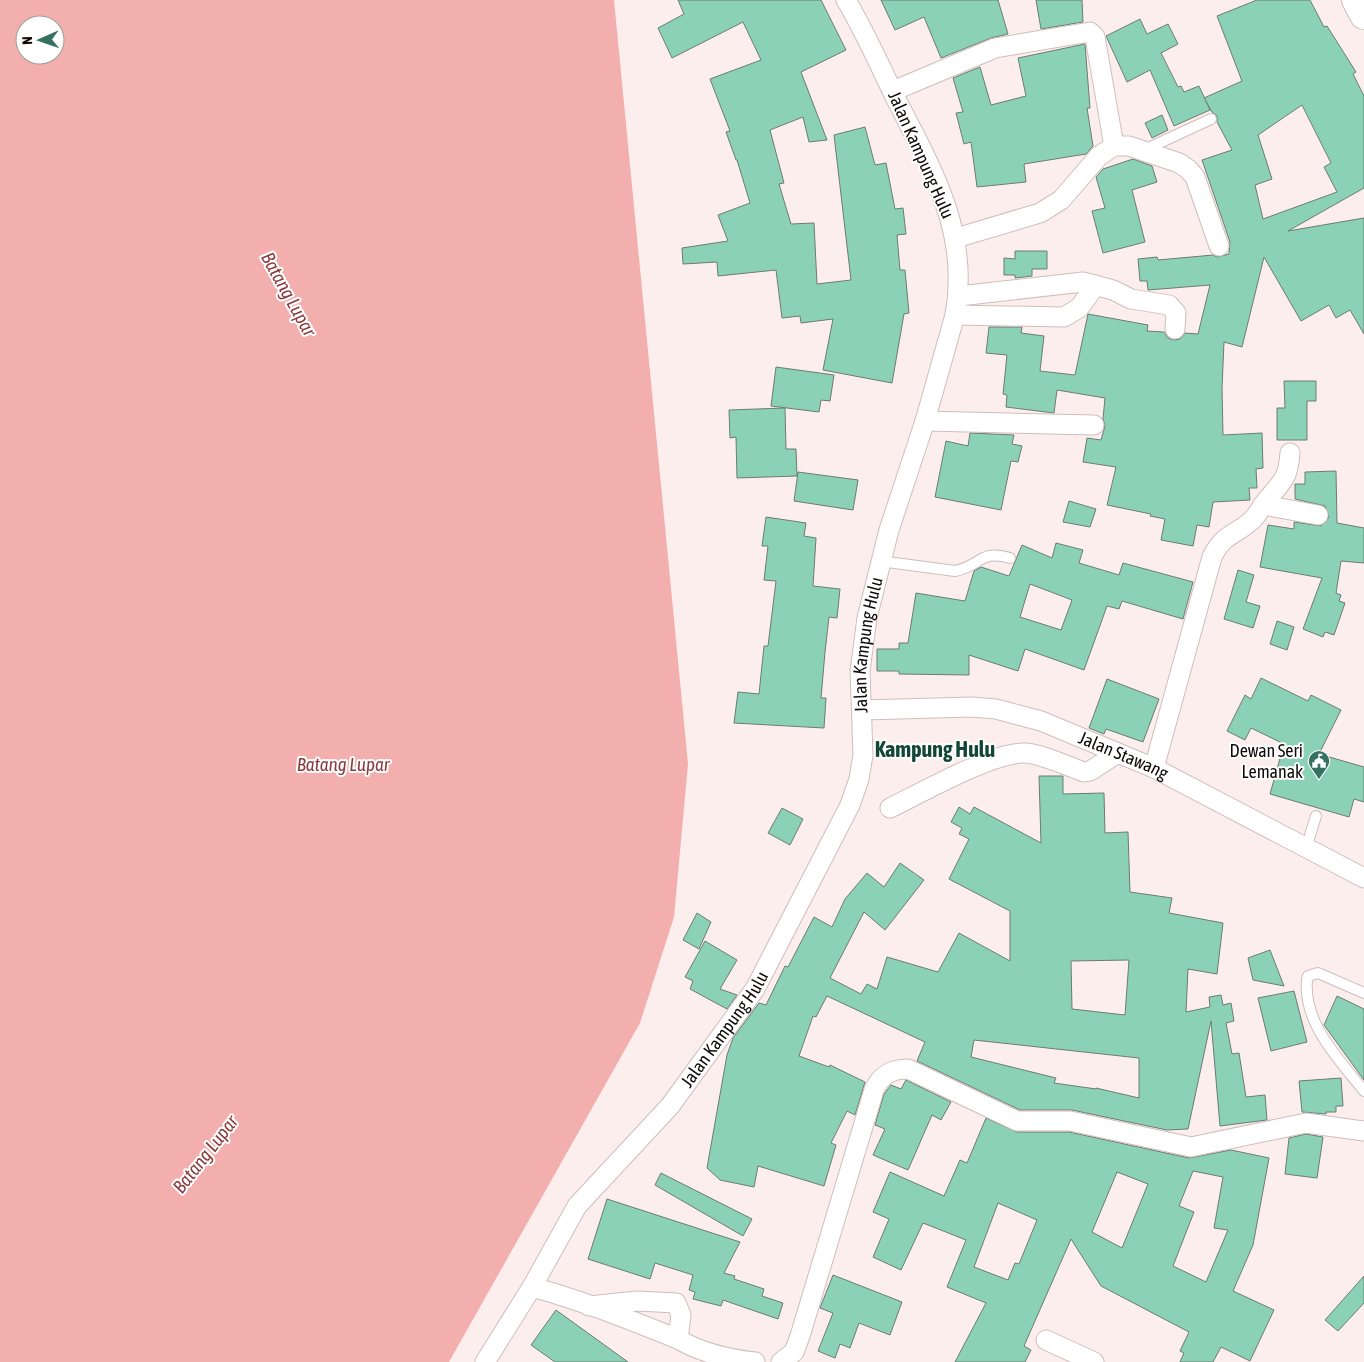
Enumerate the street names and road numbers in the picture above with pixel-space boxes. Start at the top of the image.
street label: Jalan Kampung Hulu [884,88,959,222]
street label: Jalan Kampung Hulu [849,575,887,713]
street label: Jalan Stawang [1076,727,1172,784]
street label: Jalan Kampung Hulu [676,968,772,1091]

